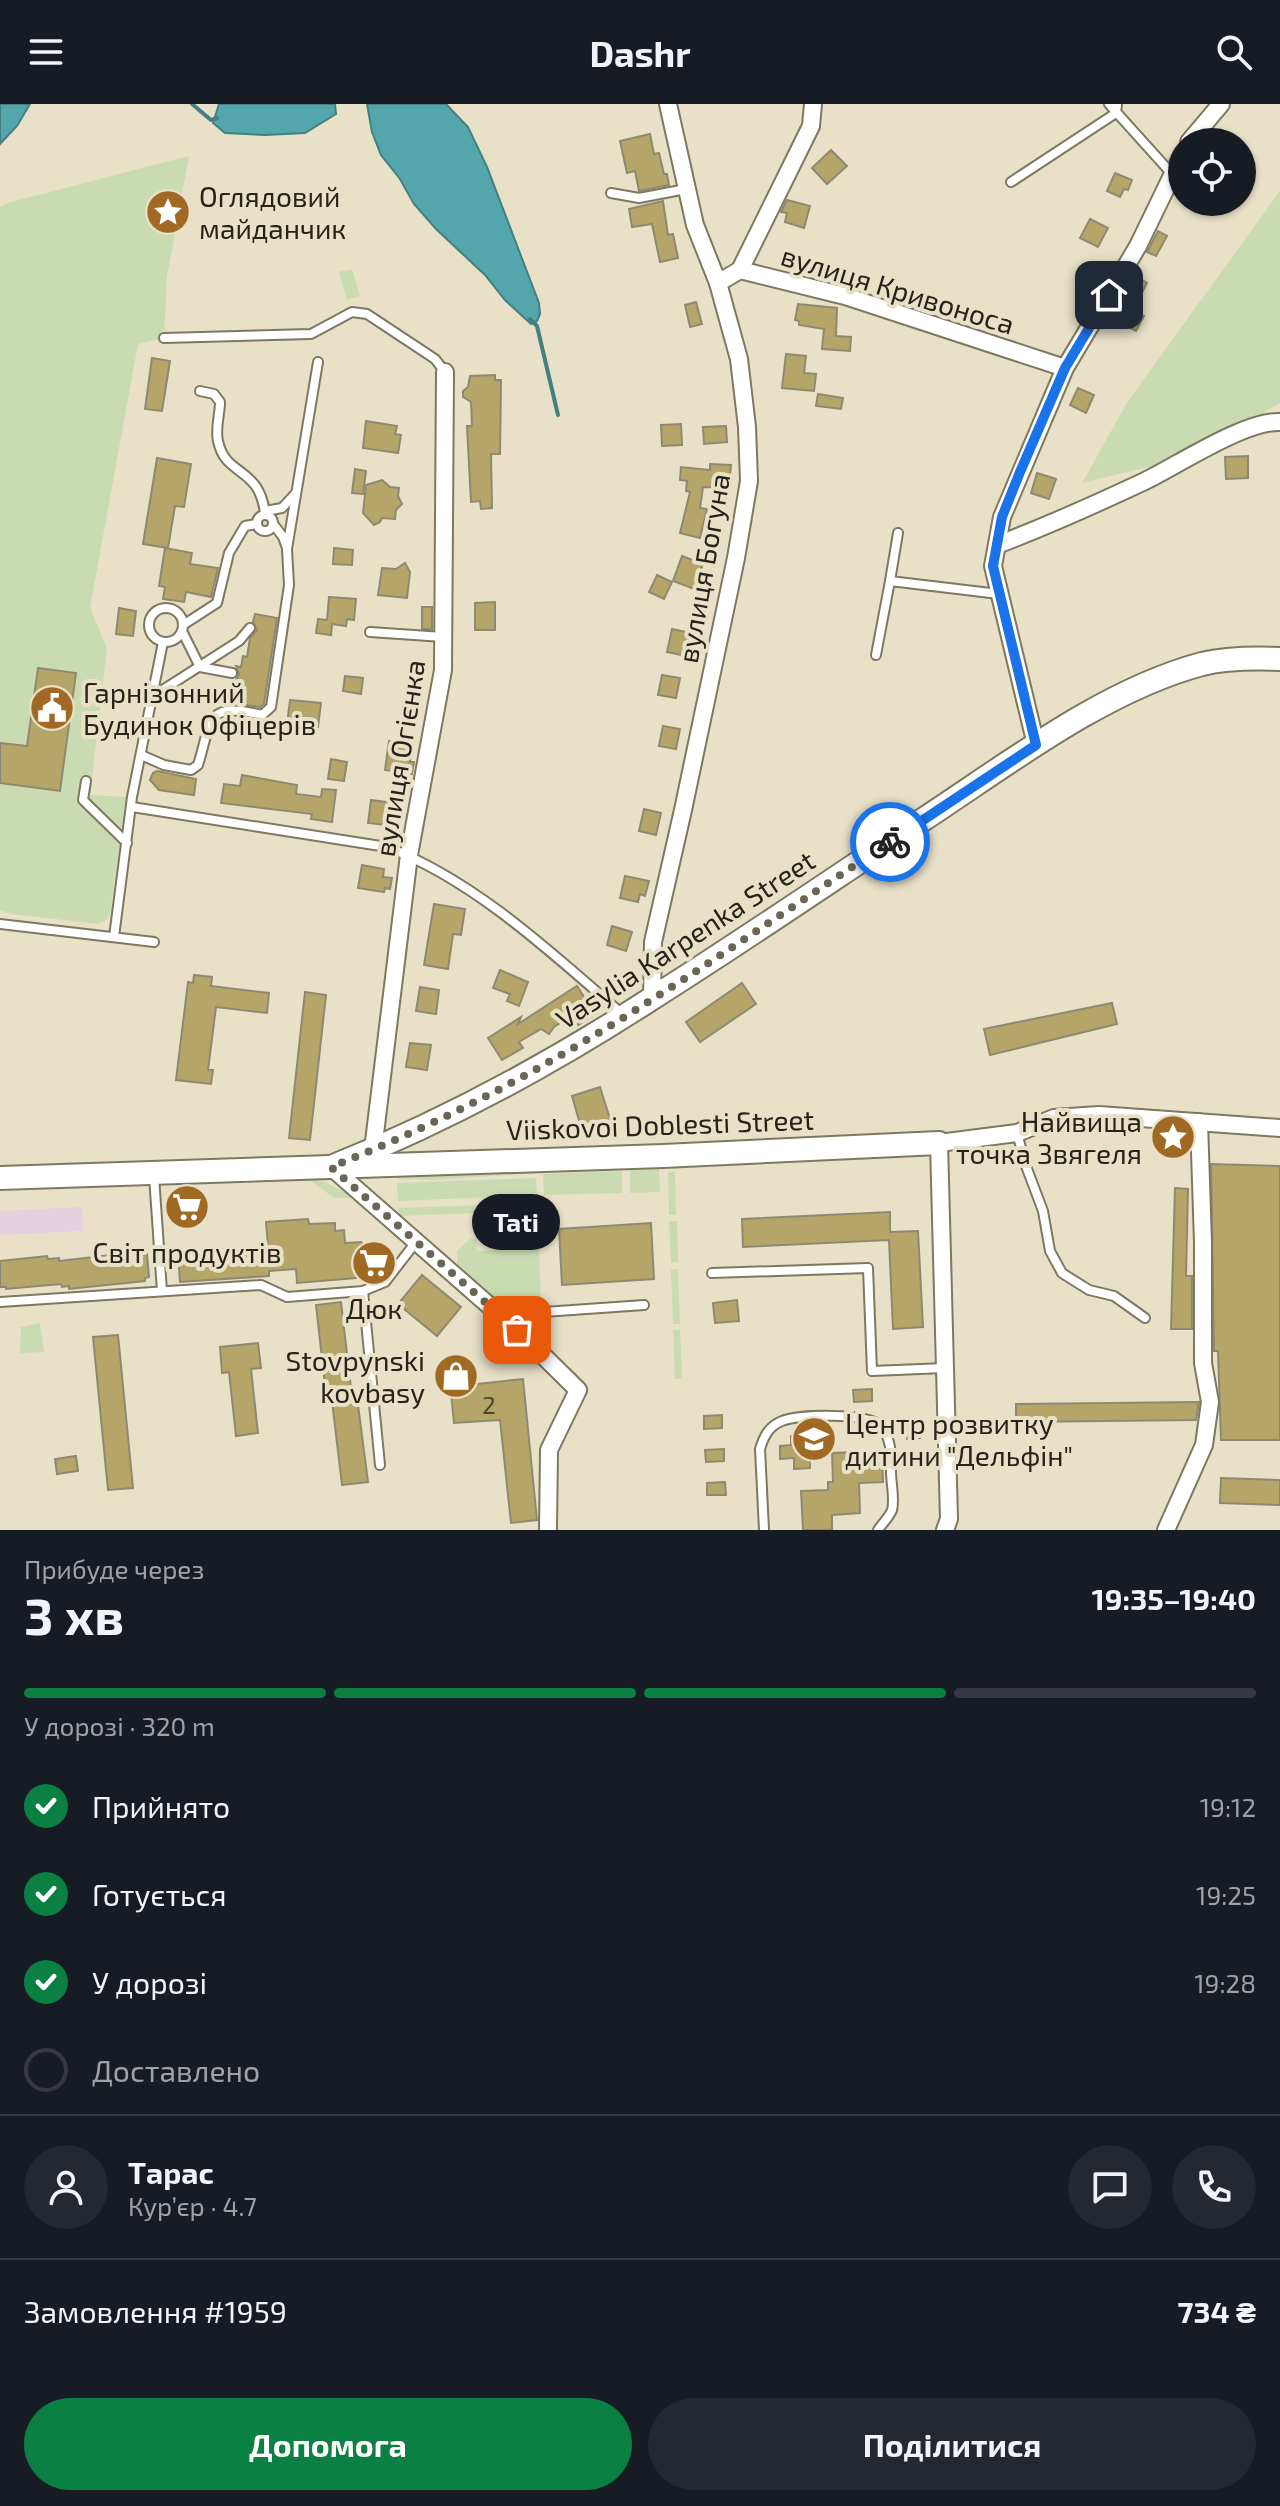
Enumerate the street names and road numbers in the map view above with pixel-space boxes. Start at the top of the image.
street label: вулиця Кривоноса [777,237,1019,341]
street label: вулиця Богуна [670,471,736,665]
street label: вулиця Огієнка [367,657,431,859]
street label: Vasylia Karpenka Street [549,843,821,1035]
street label: Viiskovoi Doblesti Street [505,1102,815,1146]

